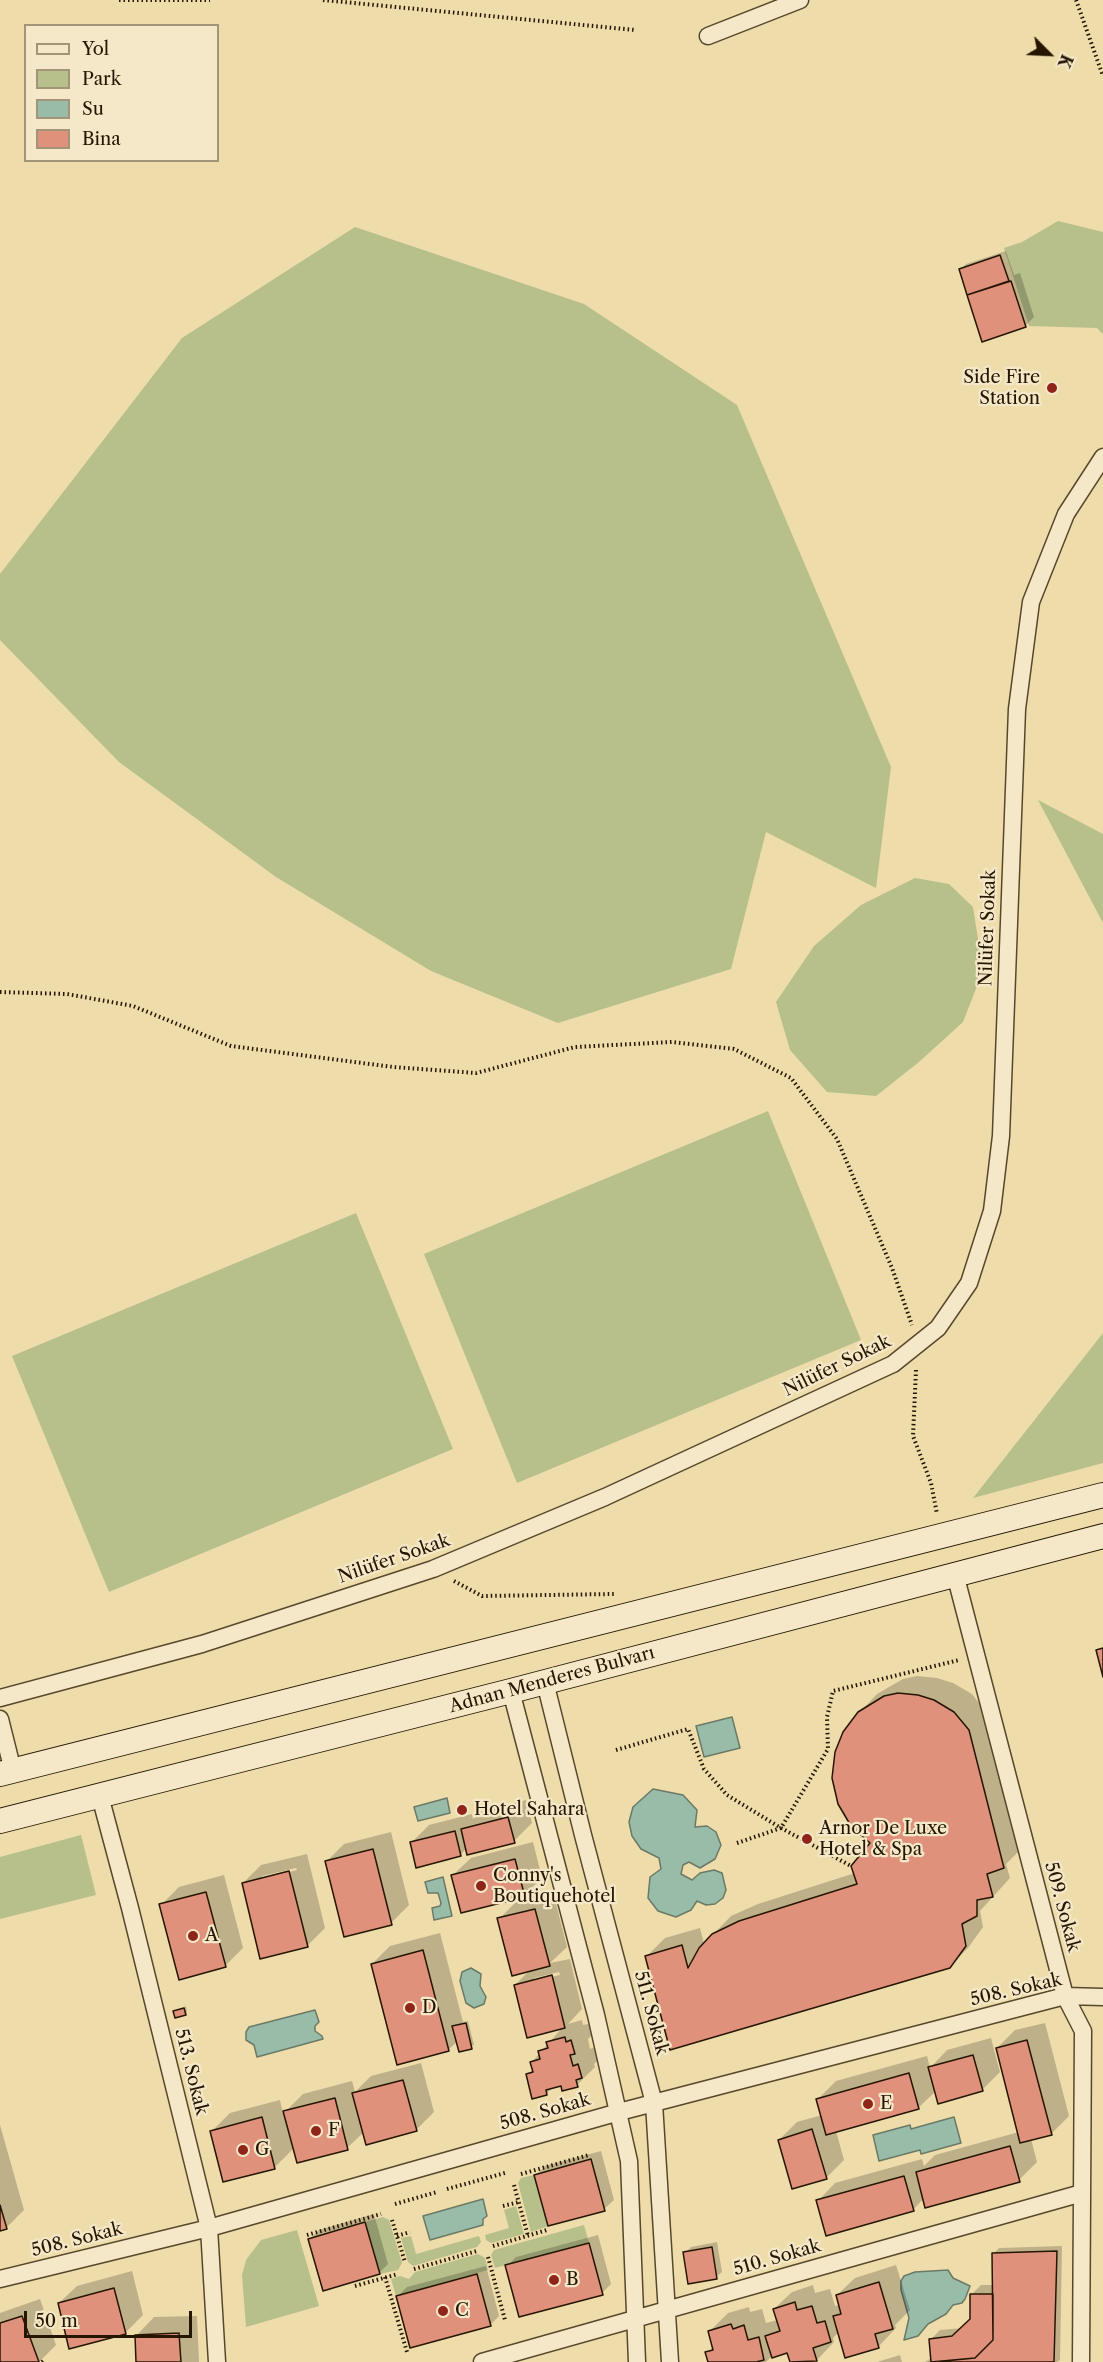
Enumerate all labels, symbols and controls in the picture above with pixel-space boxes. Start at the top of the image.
legend [24,24,219,162]
north arrow [1019,24,1079,84]
text: Yol [82,38,109,60]
text: K [1054,51,1077,71]
text: Park [82,68,121,90]
text: Su [82,98,104,120]
text: Bina [82,128,121,150]
place label: Side Fire Station [963,367,1040,410]
marker: Side Fire Station [1045,381,1059,395]
street label: Nilüfer Sokak [975,869,1001,987]
street label: Nilüfer Sokak [780,1331,894,1401]
street label: Nilüfer Sokak [335,1530,453,1588]
street label: Adnan Menderes Bulvarı [447,1642,657,1718]
place label: Hotel Sahara [474,1799,585,1821]
marker: Hotel Sahara [455,1803,469,1817]
place label: Arnor De Luxe Hotel & Spa [819,1818,947,1860]
marker: Arnor De Luxe Hotel & Spa [800,1832,814,1846]
street label: 509. Sokak [1040,1860,1084,1954]
place label: Conny's Boutiquehotel [493,1865,616,1908]
marker: Conny's Boutiquehotel [474,1879,488,1893]
place label: A [205,1925,218,1947]
marker: A [186,1929,200,1943]
street label: 511. Sokak [629,1969,673,2057]
street label: 508. Sokak [968,1969,1064,2011]
place label: D [422,1997,437,2019]
marker: D [403,2001,417,2015]
street label: 513. Sokak [170,2026,212,2118]
street label: 508. Sokak [497,2089,593,2135]
place label: E [880,2093,892,2115]
marker: E [861,2097,875,2111]
place label: F [328,2120,340,2142]
marker: F [309,2124,323,2138]
place label: G [255,2139,269,2161]
marker: G [236,2143,250,2157]
street label: 508. Sokak [29,2218,125,2262]
street label: 510. Sokak [731,2235,823,2281]
place label: B [566,2269,579,2291]
marker: B [547,2273,561,2287]
scale bar [27,2299,195,2337]
place label: C [455,2300,469,2322]
marker: C [436,2304,450,2318]
text: 50 m [35,2310,78,2332]

